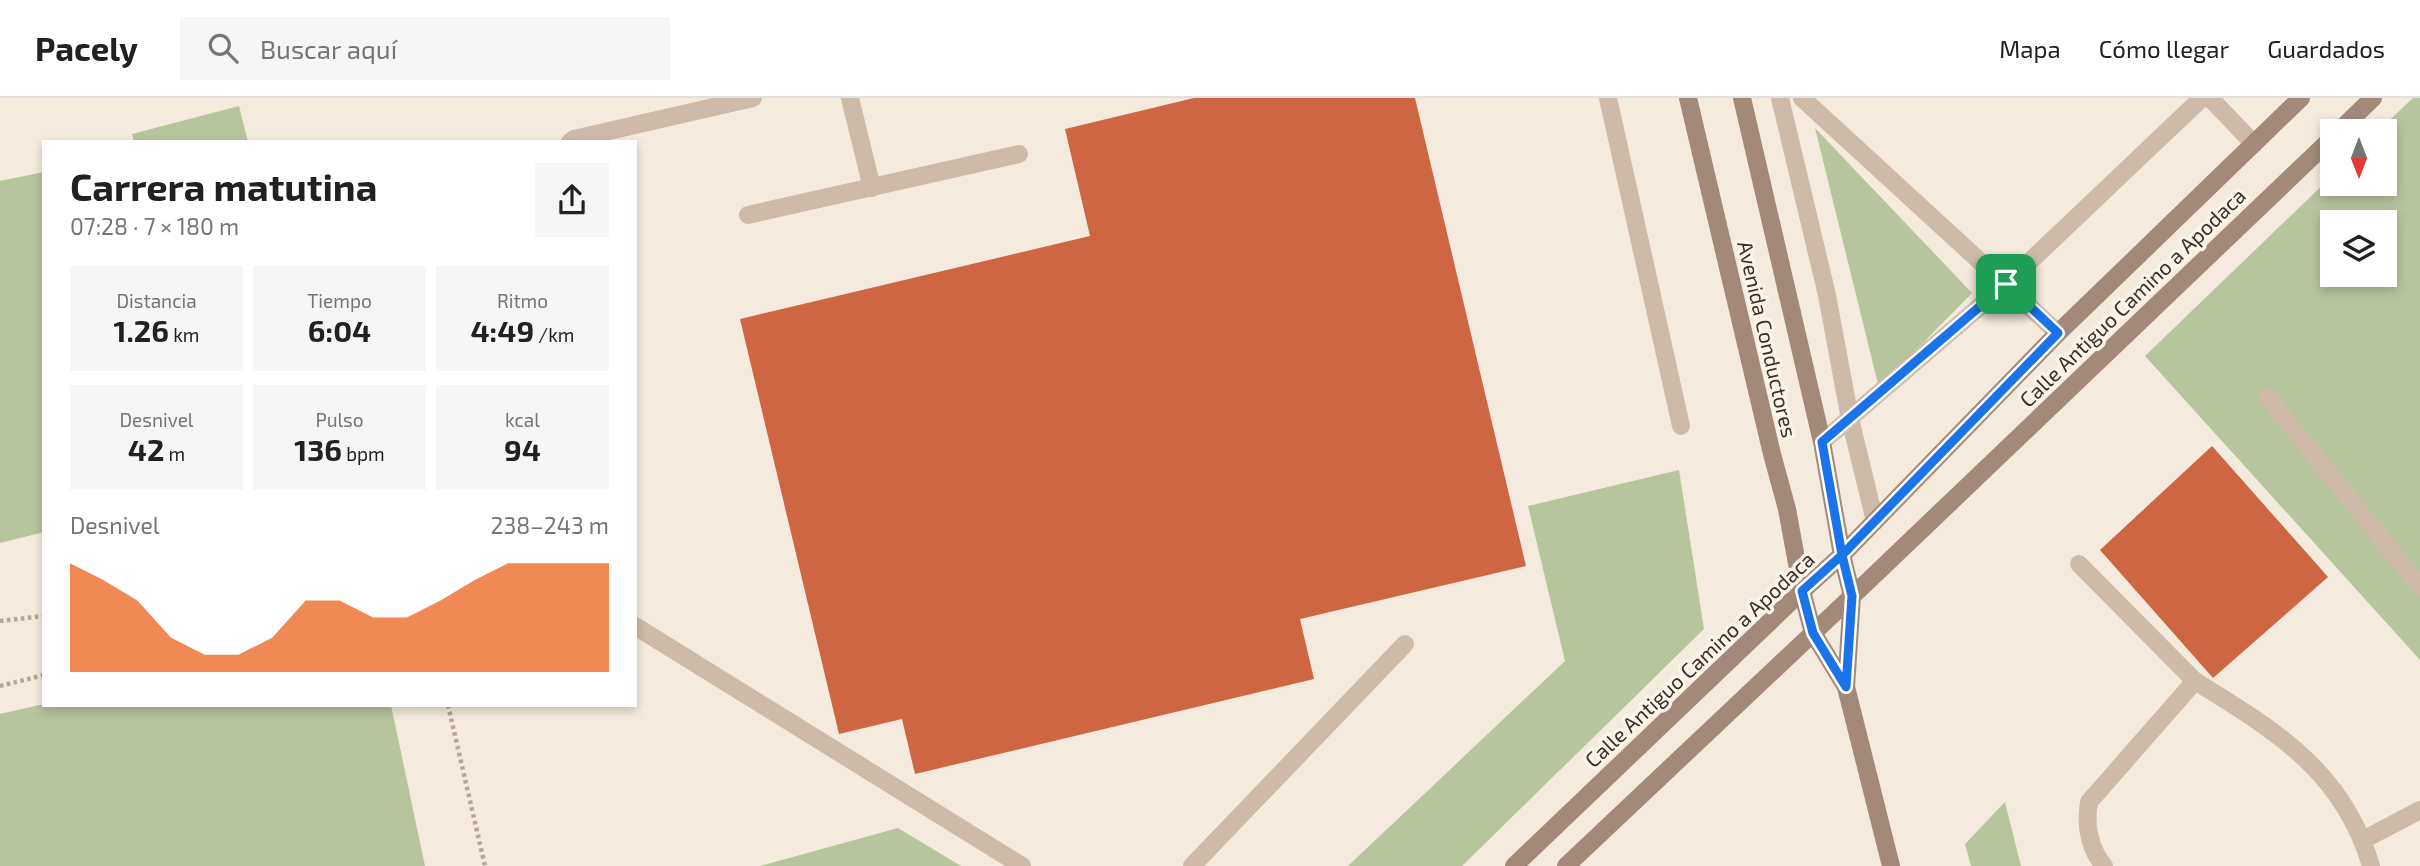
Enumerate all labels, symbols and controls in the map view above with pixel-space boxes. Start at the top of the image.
search box [180,17,670,80]
text: Pacely [35,28,138,68]
icon: search [204,29,242,67]
text: Buscar aquí [260,33,397,64]
text: Mapa [1999,34,2061,63]
text: Cómo llegar [2099,34,2229,63]
text: Guardados [2267,34,2385,63]
north arrow [2320,119,2398,196]
map controls [2320,119,2397,287]
text: Carrera matutina [70,163,377,209]
button: share [535,163,609,237]
street label: Calle Antiguo Camino a Apodaca [2014,182,2250,412]
button: layers [2320,210,2397,287]
text: 07:28 · 7 × 180 m [70,212,239,240]
street label: Avenida Conductores [1733,238,1803,440]
pin [1976,254,2036,314]
icon: arrive [1987,265,2025,303]
text: Distancia [116,289,197,312]
text: Tiempo [307,289,372,312]
text: Ritmo [497,289,548,312]
text: 1.26 [114,312,169,348]
text: 6:04 [308,312,371,348]
text: 4:49 [470,312,534,348]
text: km [169,323,199,346]
text: /km [534,323,575,346]
text: Desnivel [119,408,194,431]
text: Pulso [315,408,364,431]
text: kcal [505,408,540,431]
text: 42 [128,431,164,467]
text: 136 [294,431,342,467]
text: 94 [504,431,541,467]
text: m [164,442,185,465]
text: bpm [342,442,385,465]
text: Desnivel [70,511,160,539]
text: 238–243 m [491,511,609,539]
street label: Calle Antiguo Camino a Apodaca [1579,546,1819,772]

